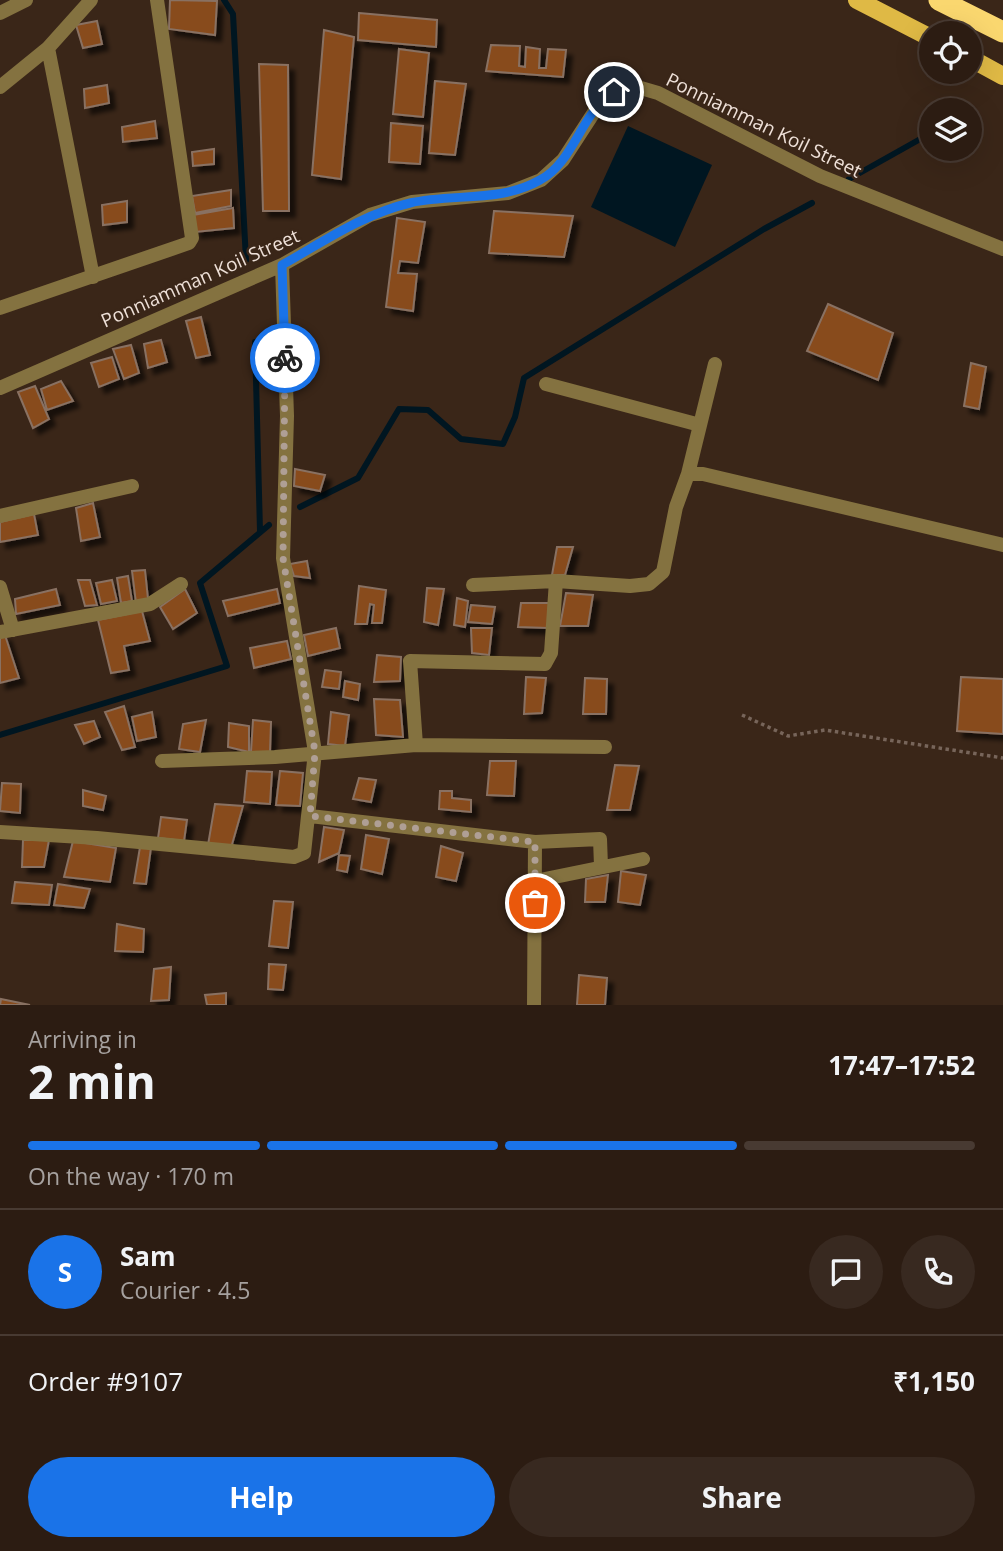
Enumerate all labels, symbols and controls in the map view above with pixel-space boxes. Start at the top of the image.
map controls [919,21,982,161]
button: locate [919,21,982,84]
pin [584,62,644,122]
street label: Ponniamman Koil Street [662,66,866,184]
icon: home [595,73,633,111]
button: layers [919,98,982,161]
street label: Ponniamman Koil Street [97,222,303,334]
courier [250,323,320,393]
icon: bike [266,339,304,377]
pin [505,873,565,933]
icon: bag [516,884,554,922]
text: Arriving in [28,1023,137,1055]
text: 17:47–17:52 [828,1047,975,1083]
text: 2 min [28,1050,156,1112]
text: On the way · 170 m [28,1160,234,1192]
button: chat [809,1235,883,1309]
button: phone [901,1235,975,1309]
text: Sam [120,1238,176,1274]
text: S [58,1254,72,1290]
text: Courier · 4.5 [120,1274,250,1306]
text: Order #9107 [28,1363,183,1399]
text: ₹1,150 [893,1363,975,1399]
button: Help [28,1457,495,1537]
button: Share [509,1457,975,1537]

